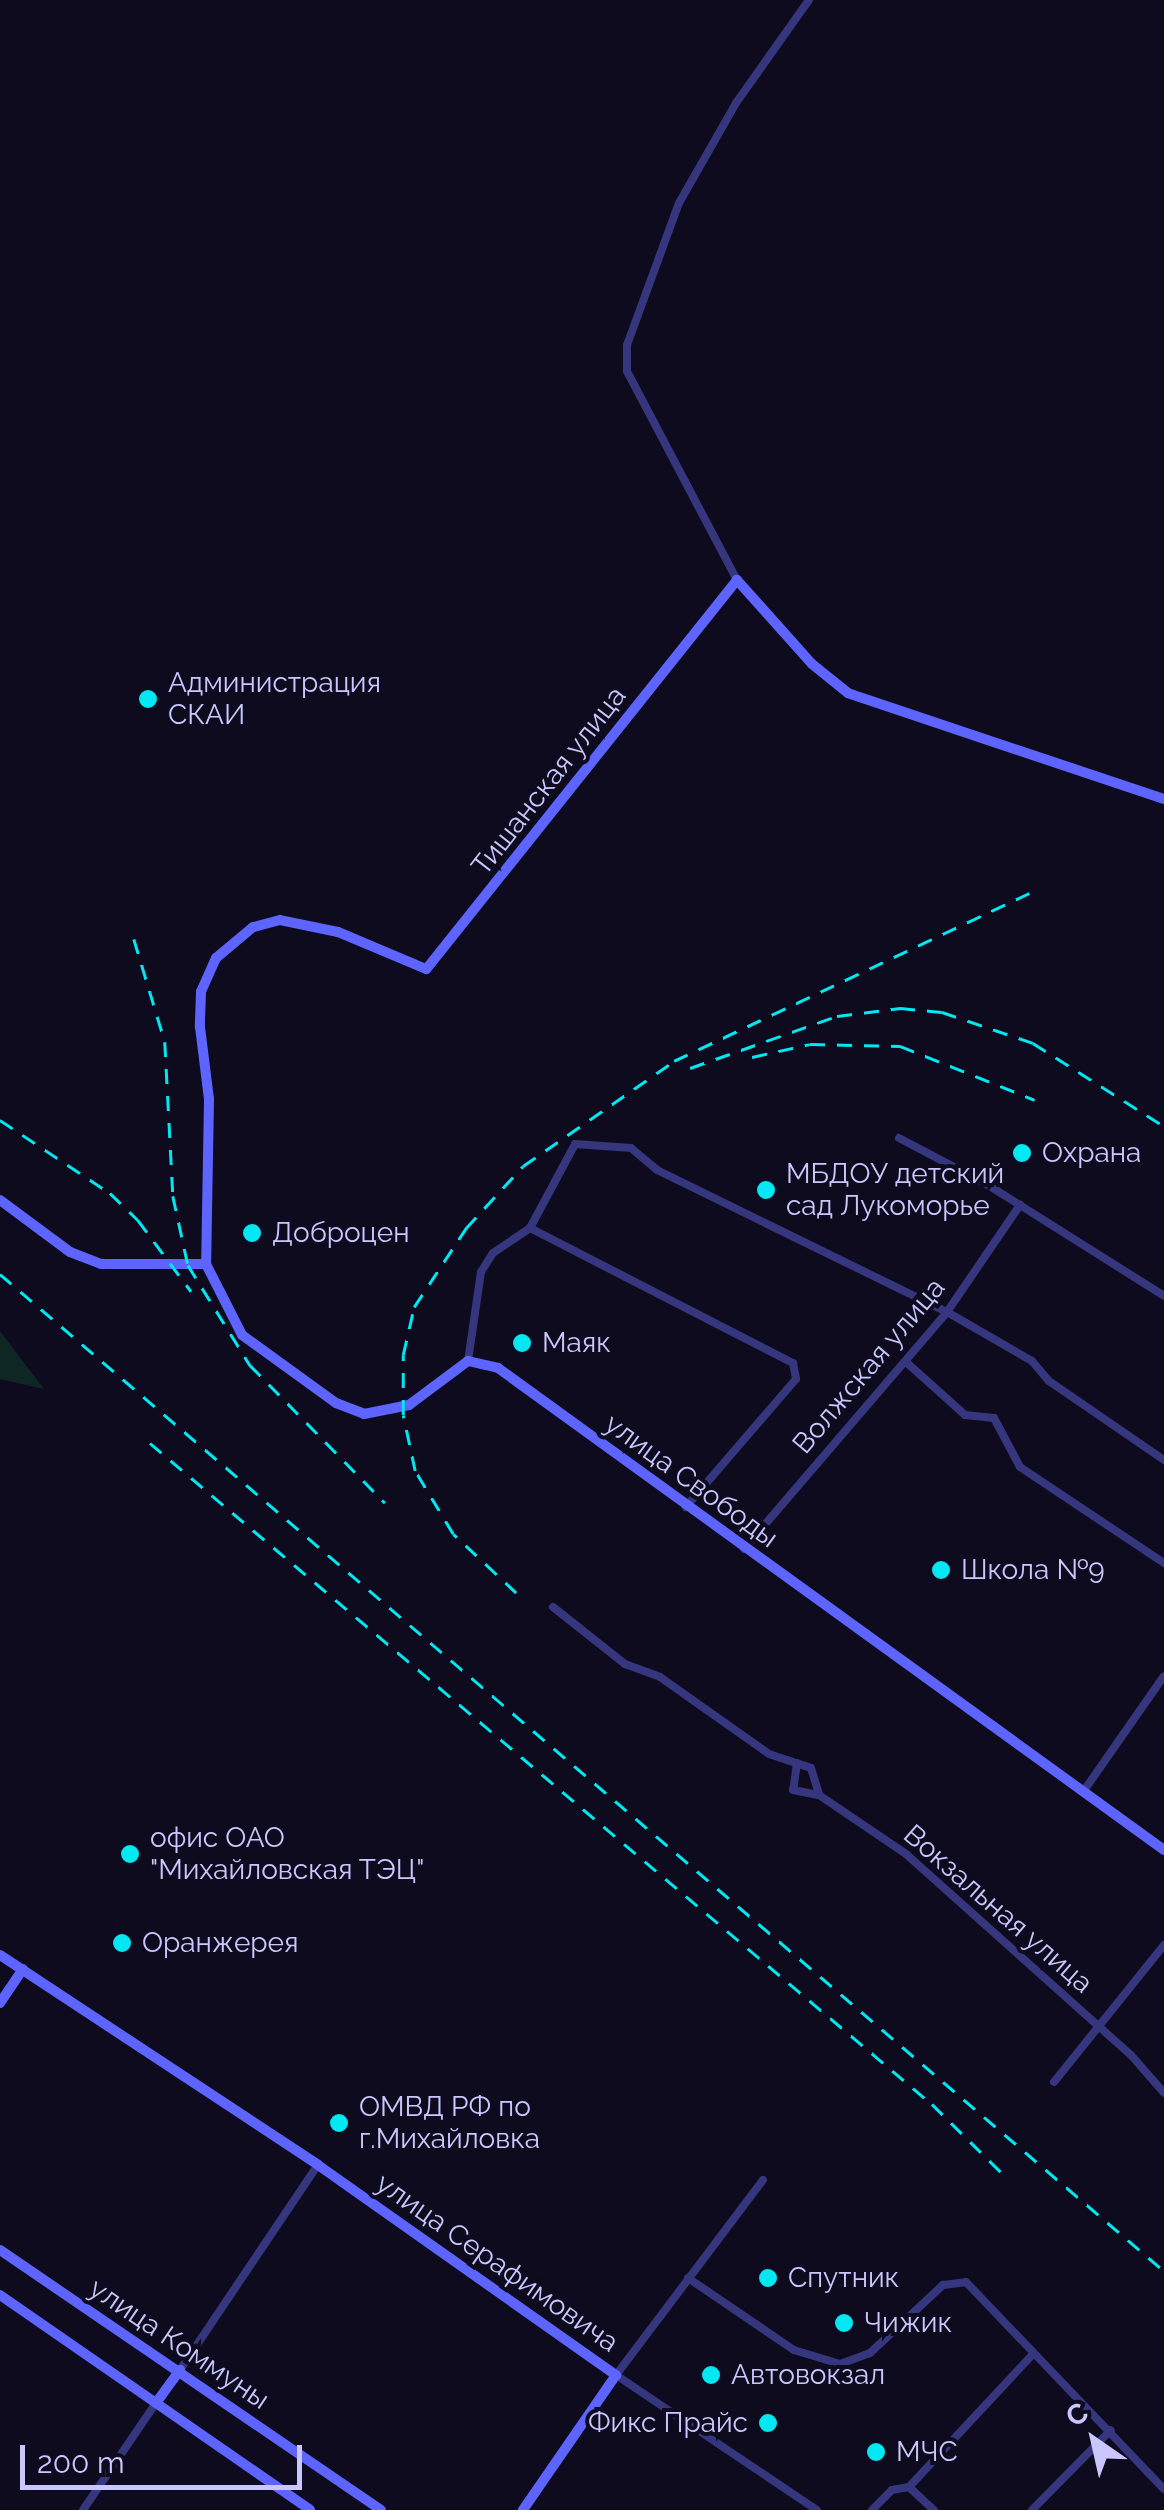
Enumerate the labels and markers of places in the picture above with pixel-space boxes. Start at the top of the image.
place label: Администрация СКАИ [168,666,381,732]
marker: Администрация СКАИ [137,688,159,710]
place label: Охрана [1042,1136,1141,1170]
marker: Охрана [1011,1142,1033,1164]
place label: МБДОУ детский сад Лукоморье [786,1157,1004,1223]
marker: МБДОУ детский сад Лукоморье [755,1179,777,1201]
place label: Доброцен [272,1216,410,1250]
marker: Доброцен [241,1222,263,1244]
place label: Mаяк [542,1326,611,1360]
marker: Mаяк [511,1332,533,1354]
place label: Школа №9 [961,1553,1105,1587]
marker: Школа №9 [930,1559,952,1581]
place label: офис ОАО "Михайловская ТЭЦ" [150,1821,425,1887]
marker: офис ОАО "Михайловская ТЭЦ" [119,1843,141,1865]
place label: Оранжерея [142,1926,299,1960]
marker: Оранжерея [111,1932,133,1954]
place label: ОМВД РФ по г.Михайловка [359,2090,540,2156]
marker: ОМВД РФ по г.Михайловка [328,2112,350,2134]
place label: Спутник [788,2261,899,2295]
marker: Спутник [757,2267,779,2289]
place label: Чижик [864,2306,952,2340]
marker: Чижик [833,2312,855,2334]
place label: Автовокзал [731,2358,885,2392]
marker: Автовокзал [700,2364,722,2386]
place label: Фикс Прайс [588,2406,748,2440]
marker: Фикс Прайс [757,2412,779,2434]
place label: МЧС [896,2435,958,2469]
marker: МЧС [865,2441,887,2463]

